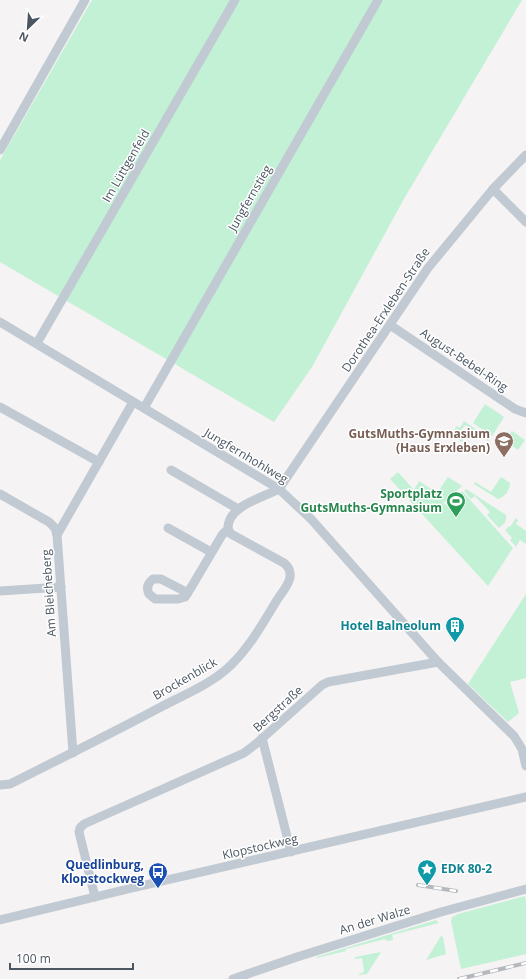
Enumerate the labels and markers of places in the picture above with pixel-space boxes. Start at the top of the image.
place label: GutsMuths-Gymnasium (Haus Erxleben) [348,425,490,456]
school or university icon: GutsMuths-Gymnasium (Haus Erxleben) [493,430,515,458]
place label: Sportplatz GutsMuths-Gymnasium [300,485,442,516]
sports icon: Sportplatz GutsMuths-Gymnasium [445,490,467,518]
building icon: Hotel Balneolum [444,615,466,643]
place label: Hotel Balneolum [341,617,441,634]
place label: Quedlinburg, Klopstockweg [61,856,144,887]
place icon: EDK 80-2 [416,858,438,886]
place label: EDK 80-2 [441,860,492,877]
bus stop icon: Quedlinburg, Klopstockweg [147,861,169,889]

